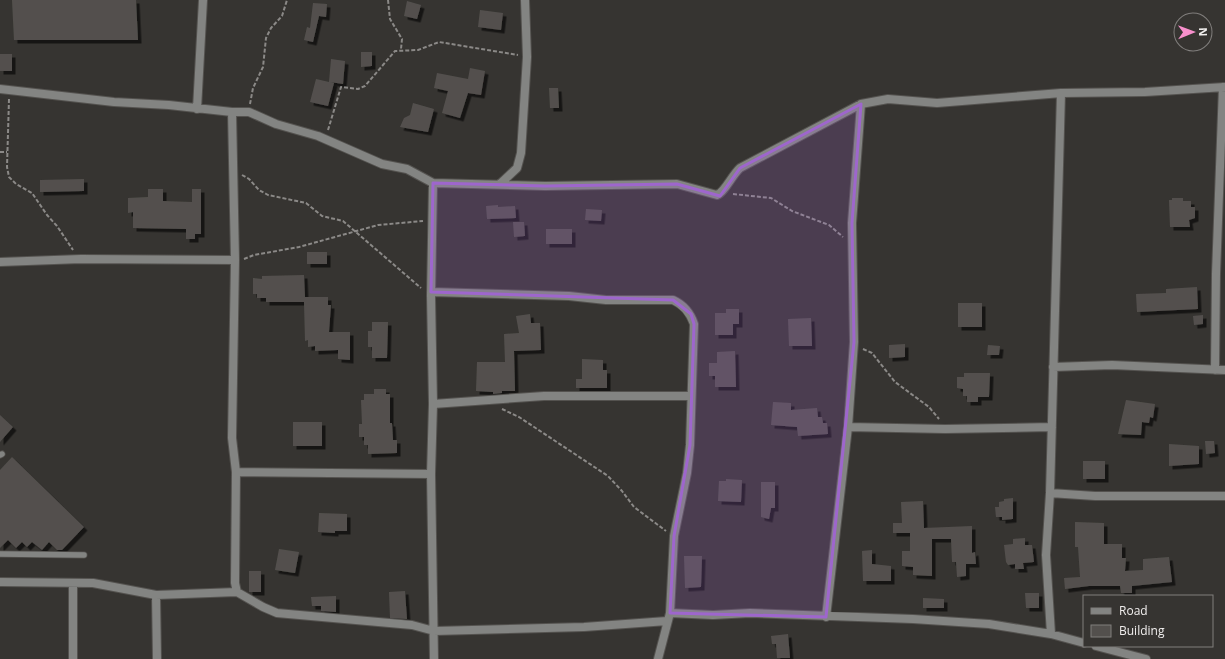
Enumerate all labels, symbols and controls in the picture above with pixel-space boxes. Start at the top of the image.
north arrow [1173,12,1213,52]
text: N [1196,27,1211,36]
legend [1083,595,1213,647]
text: Road [1119,602,1148,619]
text: Building [1119,622,1165,639]

